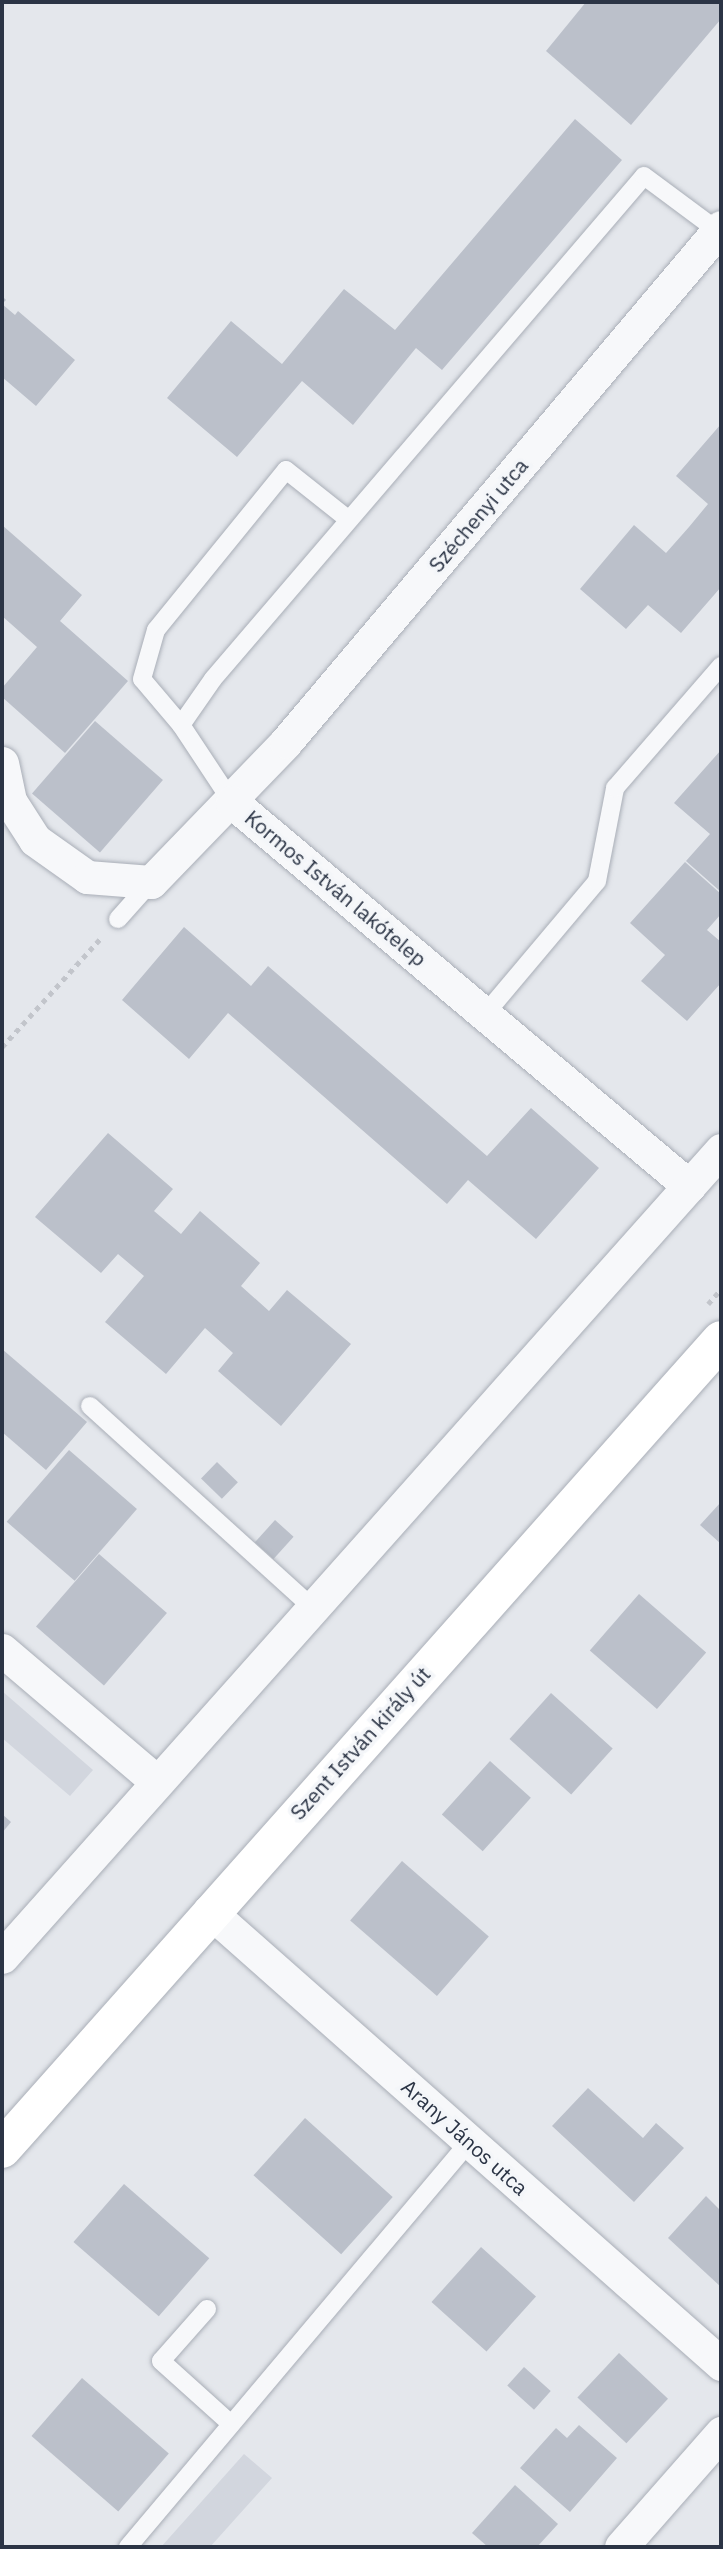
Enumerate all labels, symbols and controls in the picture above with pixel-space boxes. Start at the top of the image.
street label: Széchenyi utca [423,453,533,577]
street label: Kormos István lakótelep [240,805,432,971]
street label: Szent István király út [285,1661,435,1825]
street label: Arany János utca [397,2074,533,2200]

